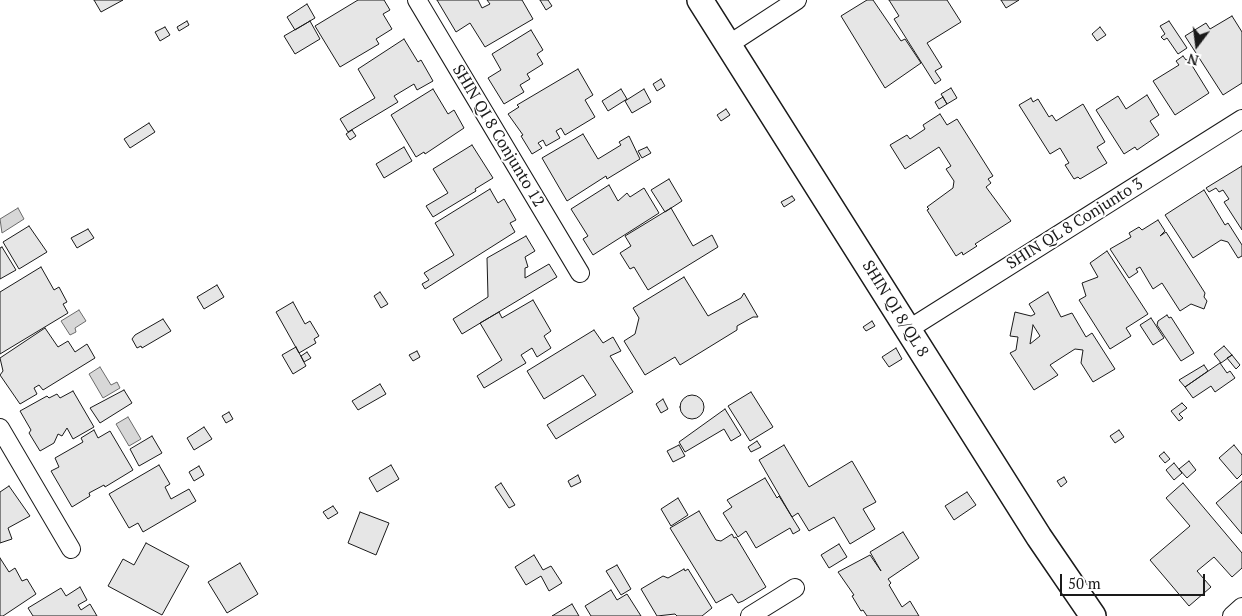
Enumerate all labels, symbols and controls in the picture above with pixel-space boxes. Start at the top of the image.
north arrow [1172,20,1222,70]
text: N [1185,49,1201,71]
street label: SHIN QI 8 Conjunto 12 [448,61,548,211]
street label: SHIN QL 8 Conjunto 3 [1003,174,1147,274]
street label: SHIN QI 8/QL 8 [858,257,932,361]
scale bar [1062,564,1207,596]
text: 50 m [1068,573,1101,593]

